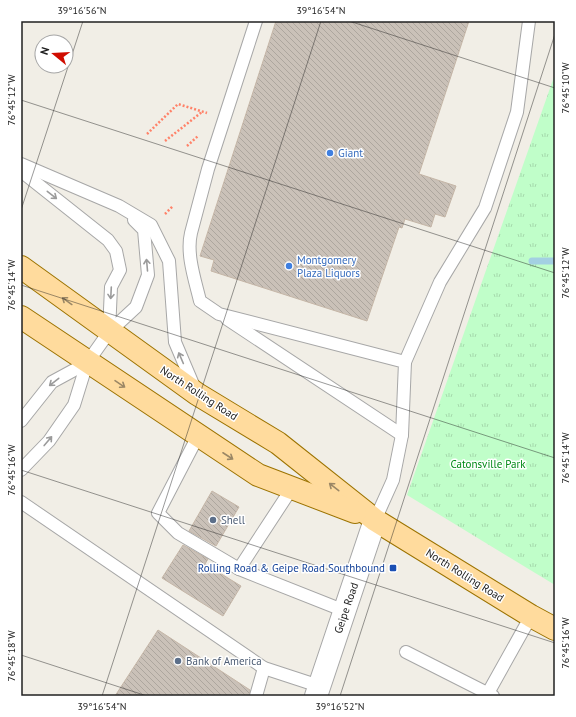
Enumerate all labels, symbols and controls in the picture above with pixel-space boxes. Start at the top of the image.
text: 39°16'56"N [57,4,107,17]
text: 39°16'54"N [296,4,346,17]
north arrow [34,34,74,74]
text: N [37,45,52,57]
text: 76°45'10"W [559,62,572,114]
text: 76°45'12"W [5,74,18,126]
place label: Giant [338,146,363,160]
marker: Giant [325,148,335,158]
one-way arrow [46,191,57,200]
text: 76°45'12"W [559,247,572,299]
place label: Montgomery Plaza Liquors [297,253,360,280]
text: 76°45'14"W [5,259,18,311]
one-way arrow [144,259,151,272]
marker: Montgomery Plaza Liquors [284,261,294,271]
one-way arrow [107,286,114,299]
one-way arrow [61,297,72,305]
one-way arrow [177,352,185,364]
street label: North Rolling Road [158,363,240,423]
one-way arrow [48,378,59,386]
one-way arrow [114,380,125,388]
text: 76°45'14"W [559,432,572,484]
one-way arrow [43,436,52,447]
text: 76°45'16"W [5,444,18,496]
one-way arrow [222,452,233,460]
park label: Catonsville Park [450,457,526,471]
one-way arrow [328,482,339,491]
place label: Shell [221,513,246,527]
marker: Shell [208,515,218,525]
street label: North Rolling Road [423,545,507,605]
place label: Rolling Road & Geipe Road Southbound [198,561,385,575]
marker: Rolling Road & Geipe Road Southbound [388,563,398,573]
street label: Geipe Road [331,581,361,635]
text: 76°45'16"W [559,617,572,669]
text: 76°45'18"W [5,630,18,682]
place label: Bank of America [186,654,262,668]
marker: Bank of America [173,656,183,666]
text: 39°16'54"N [77,700,127,713]
text: 39°16'52"N [315,700,365,713]

